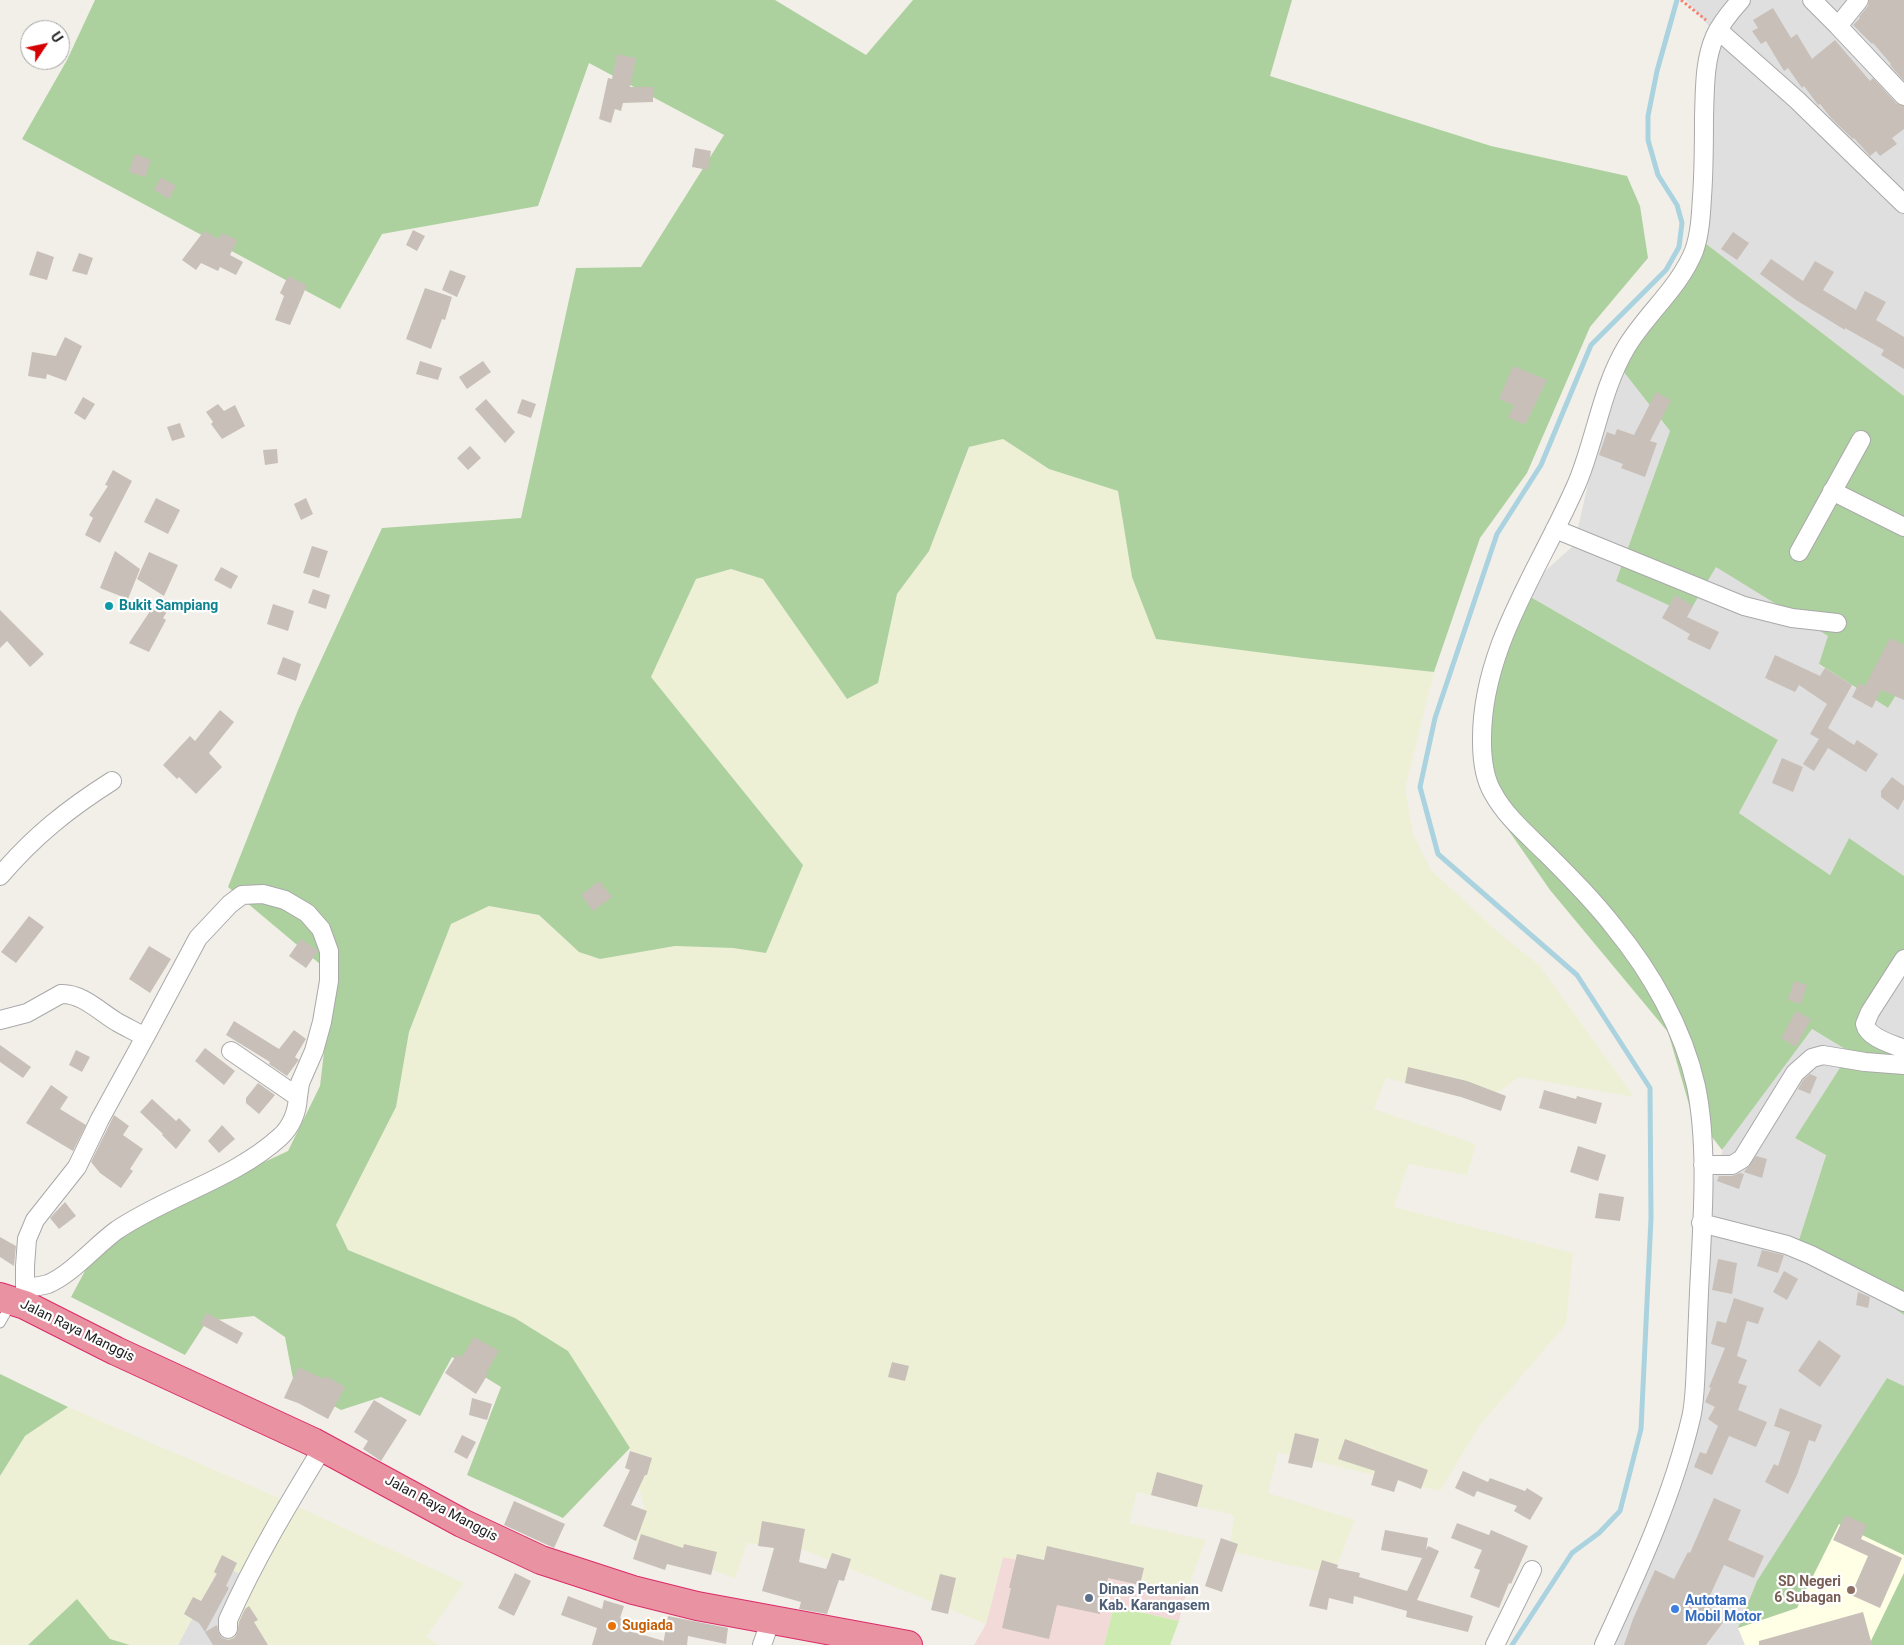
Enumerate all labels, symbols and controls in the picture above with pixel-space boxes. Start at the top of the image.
north arrow [20,20,70,70]
text: U [47,29,66,45]
place label: Bukit Sampiang [119,598,218,614]
marker: Bukit Sampiang [103,600,115,612]
street label: Jalan Raya Manggis [17,1296,137,1366]
street label: Jalan Raya Manggis [382,1472,500,1546]
place label: SD Negeri 6 Subagan [1774,1574,1841,1606]
place label: Dinas Pertanian Kab. Karangasem [1099,1582,1210,1614]
marker: SD Negeri 6 Subagan [1845,1584,1857,1596]
marker: Dinas Pertanian Kab. Karangasem [1083,1592,1095,1604]
place label: Autotama Mobil Motor [1685,1593,1762,1625]
marker: Autotama Mobil Motor [1669,1603,1681,1615]
place label: Sugiada [622,1618,673,1634]
marker: Sugiada [606,1620,618,1632]

